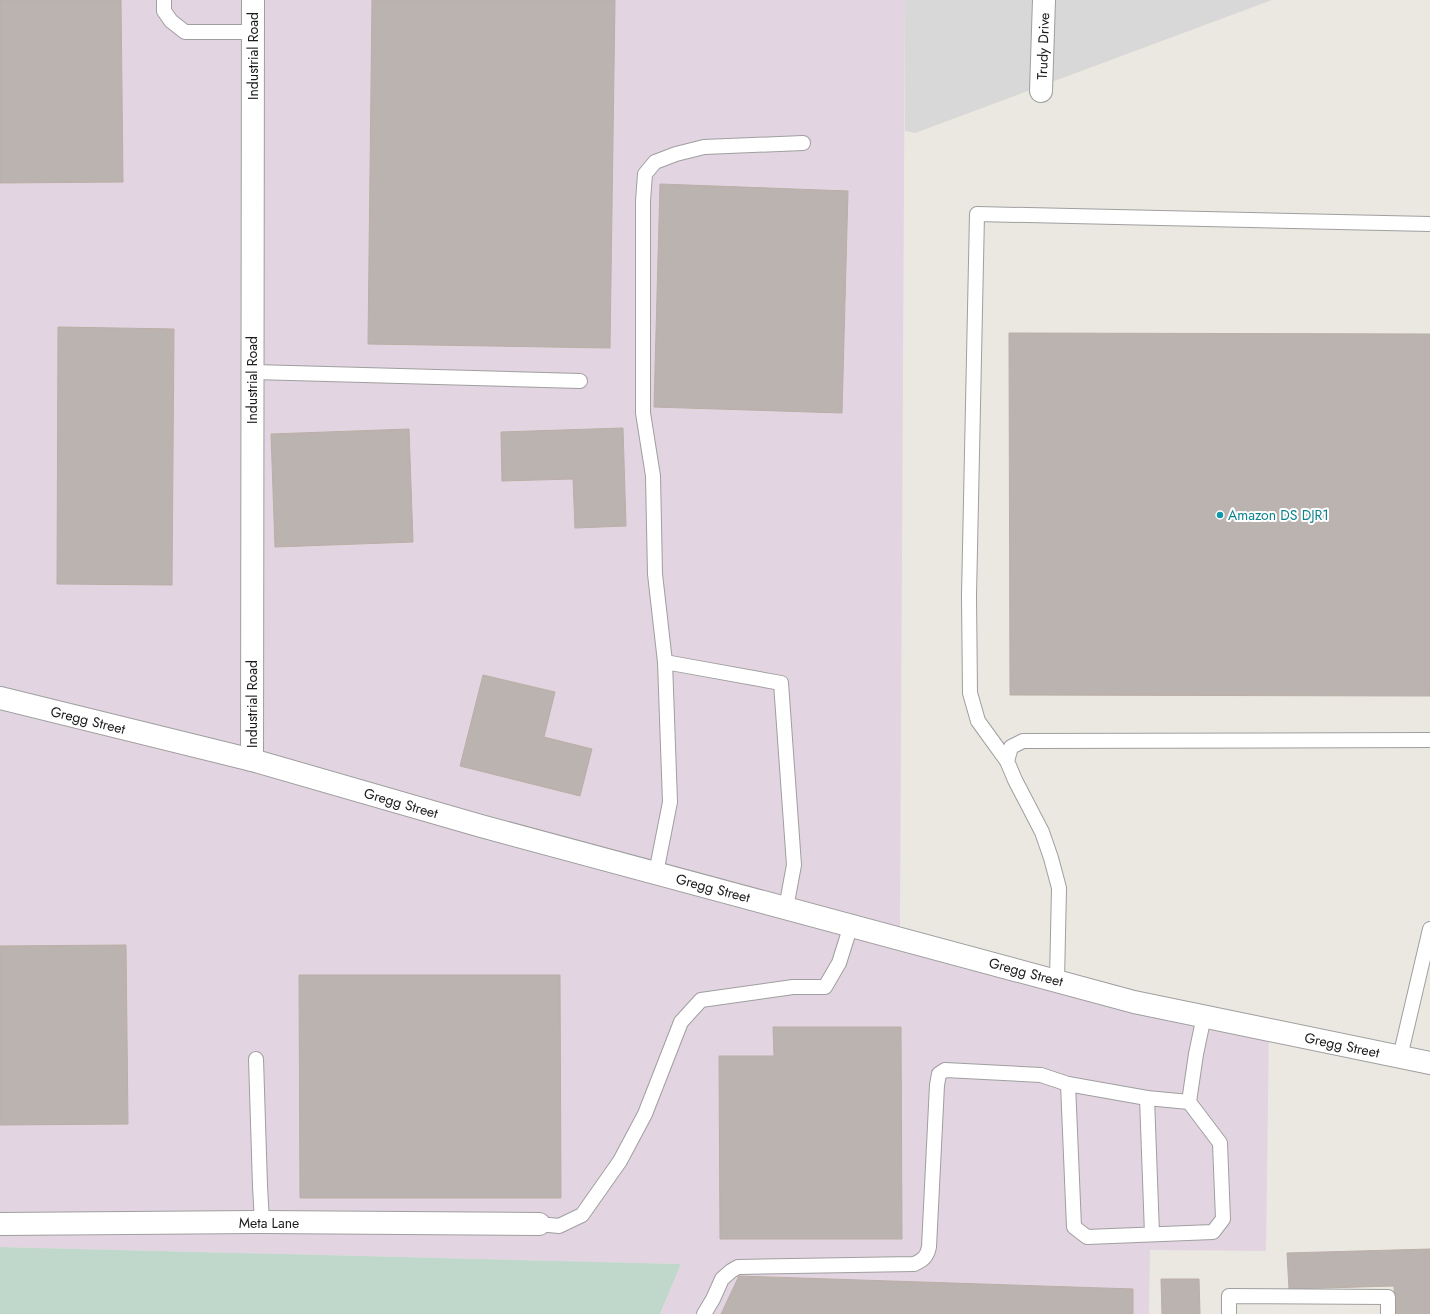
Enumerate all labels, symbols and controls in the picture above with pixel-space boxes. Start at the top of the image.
street label: Industrial Road [243,12,263,100]
street label: Trudy Drive [1032,12,1054,80]
street label: Industrial Road [242,336,262,424]
place label: Amazon DS DJR1 [1228,505,1329,525]
marker: Amazon DS DJR1 [1215,510,1225,520]
street label: Industrial Road [242,660,262,748]
street label: Gregg Street [49,701,128,739]
street label: Gregg Street [362,783,441,823]
street label: Gregg Street [674,868,753,908]
street label: Gregg Street [987,952,1066,992]
street label: Gregg Street [1303,1027,1382,1063]
street label: Meta Lane [239,1213,299,1233]

